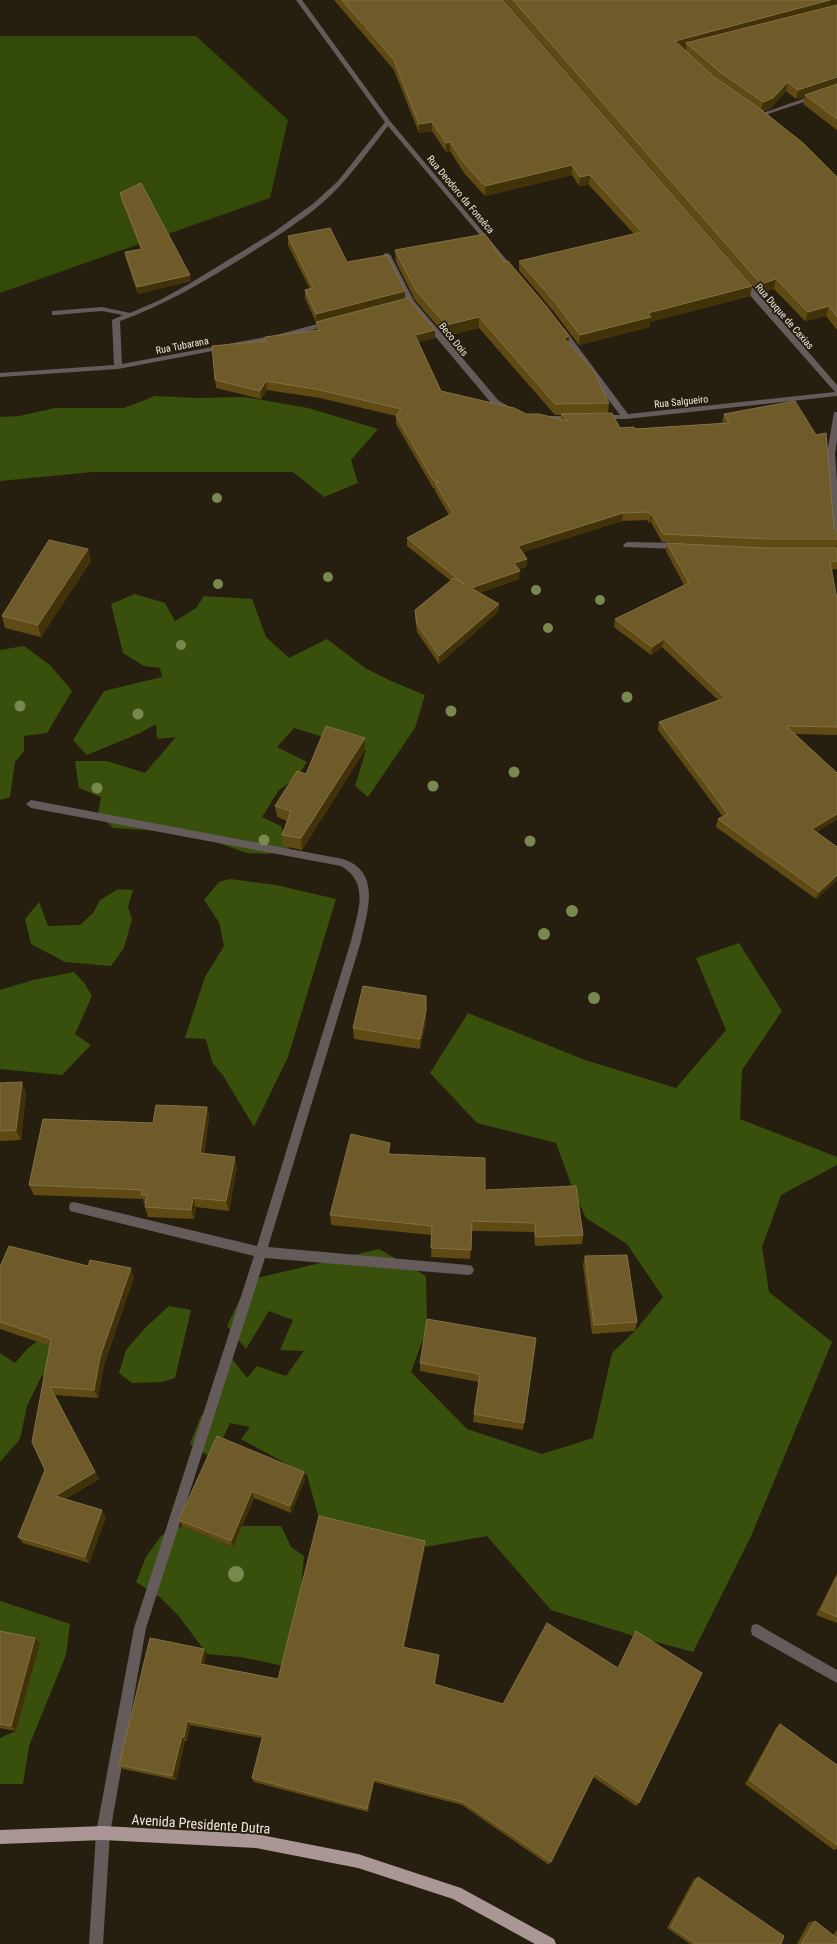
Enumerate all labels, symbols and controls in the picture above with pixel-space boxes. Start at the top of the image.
street label: Rua Deodoro da Fonsêca [425,153,497,236]
street label: Rua Duque de Caxias [753,281,816,352]
street label: Beco Dois [437,320,471,359]
street label: Rua Tubarana [155,335,210,356]
street label: Rua Salgueiro [654,393,709,410]
street label: Avenida Presidente Dutra [131,1811,271,1837]

